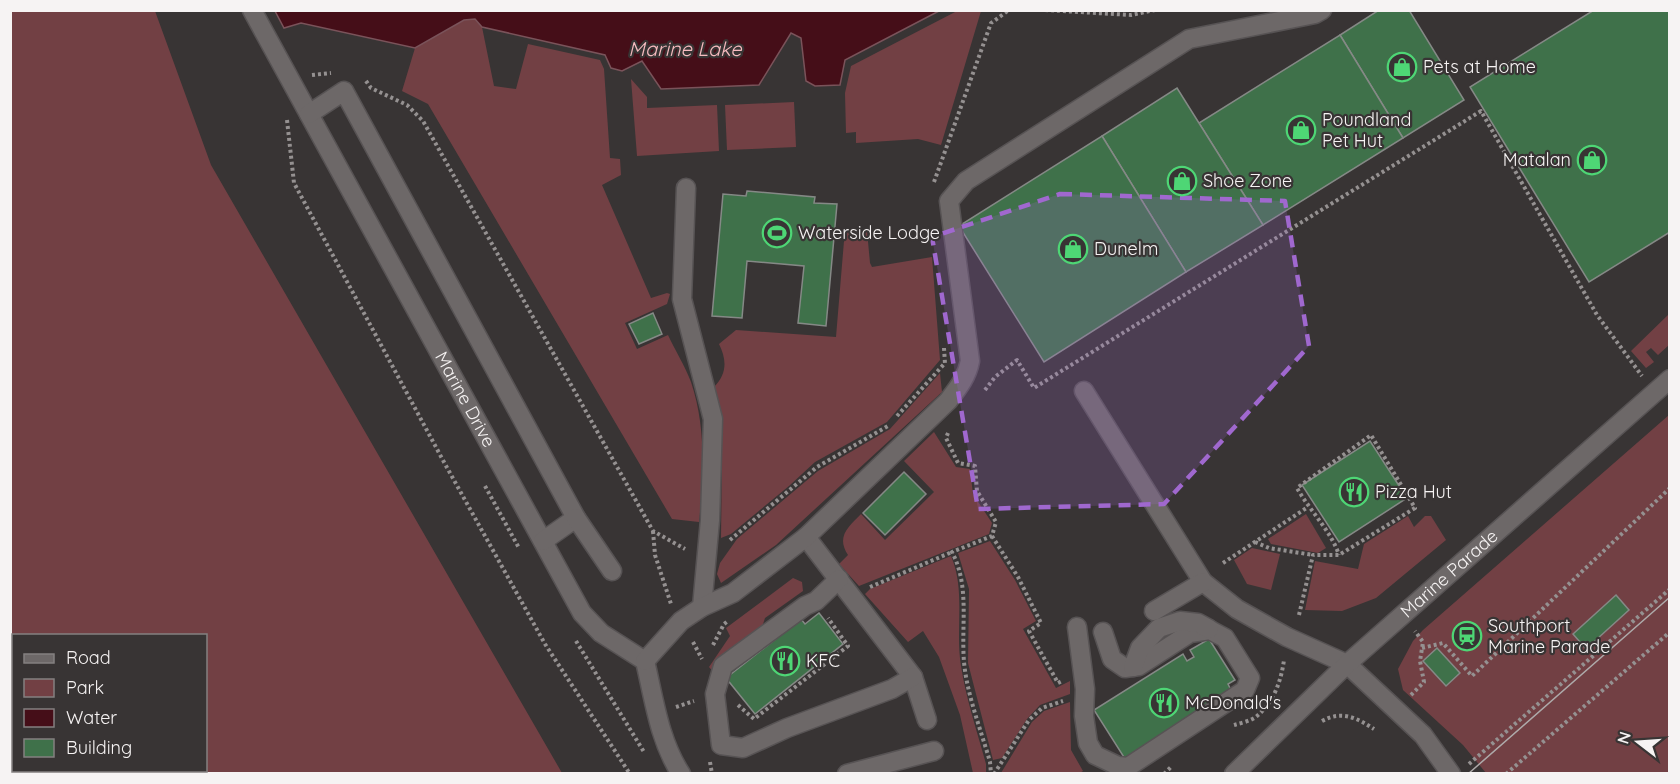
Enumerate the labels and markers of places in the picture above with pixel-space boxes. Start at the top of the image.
shop icon: Pets at Home [1386,51,1418,83]
place label: Pets at Home [1423,55,1536,78]
place label: Poundland Pet Hut [1322,108,1411,152]
shop icon: Poundland Pet Hut [1285,114,1317,146]
shop icon: Matalan [1576,144,1608,176]
place label: Matalan [1503,148,1571,171]
shop icon: Shoe Zone [1166,165,1198,197]
place label: Shoe Zone [1203,169,1292,192]
sports icon: Waterside Lodge [761,217,793,249]
place label: Waterside Lodge [798,221,940,244]
shop icon: Dunelm [1057,233,1089,265]
place label: Dunelm [1094,237,1158,260]
restaurant icon: Pizza Hut [1338,476,1370,508]
place label: Pizza Hut [1375,480,1452,503]
place label: Southport Marine Parade [1488,614,1610,658]
station icon: Southport Marine Parade [1451,620,1483,652]
restaurant icon: KFC [769,645,801,677]
place label: KFC [806,649,840,672]
restaurant icon: McDonald's [1148,687,1180,719]
place label: McDonald's [1185,691,1281,714]

